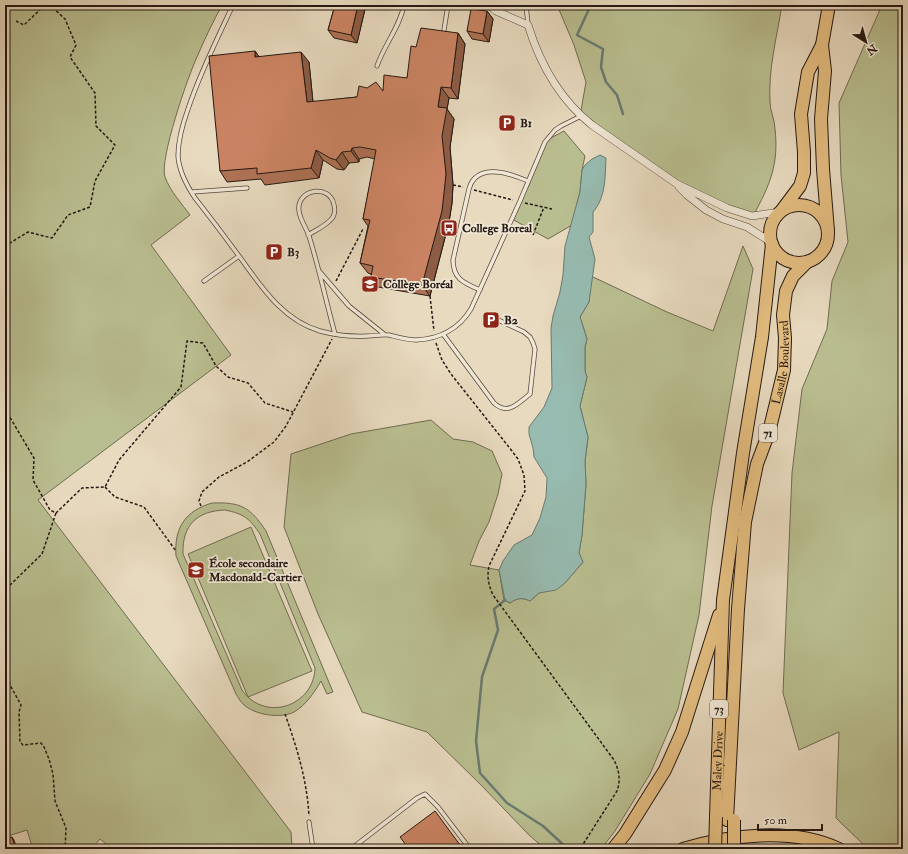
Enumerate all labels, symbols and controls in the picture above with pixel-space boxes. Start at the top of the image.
north arrow [846,22,886,62]
text: N [863,41,880,58]
parking icon: B1 [497,113,517,133]
place label: B1 [520,116,532,131]
bus stop icon: College Boreal [439,218,459,238]
place label: College Boreal [462,221,533,236]
parking icon: B3 [264,242,284,262]
place label: B3 [287,245,300,260]
school or university icon: Collège Boréal [360,274,380,294]
place label: Collège Boréal [383,277,454,292]
parking icon: B2 [481,310,501,330]
place label: B2 [504,313,518,328]
street label: Lasalle Boulevard [769,320,793,406]
road number: 71 [759,424,777,442]
place label: École secondaire Macdonald-Cartier [208,556,302,585]
school or university icon: École secondaire Macdonald-Cartier [186,560,206,580]
road number: 73 [710,700,728,718]
street label: Maley Drive [710,731,727,791]
scale bar [758,806,822,832]
text: 50 m [764,813,788,828]

